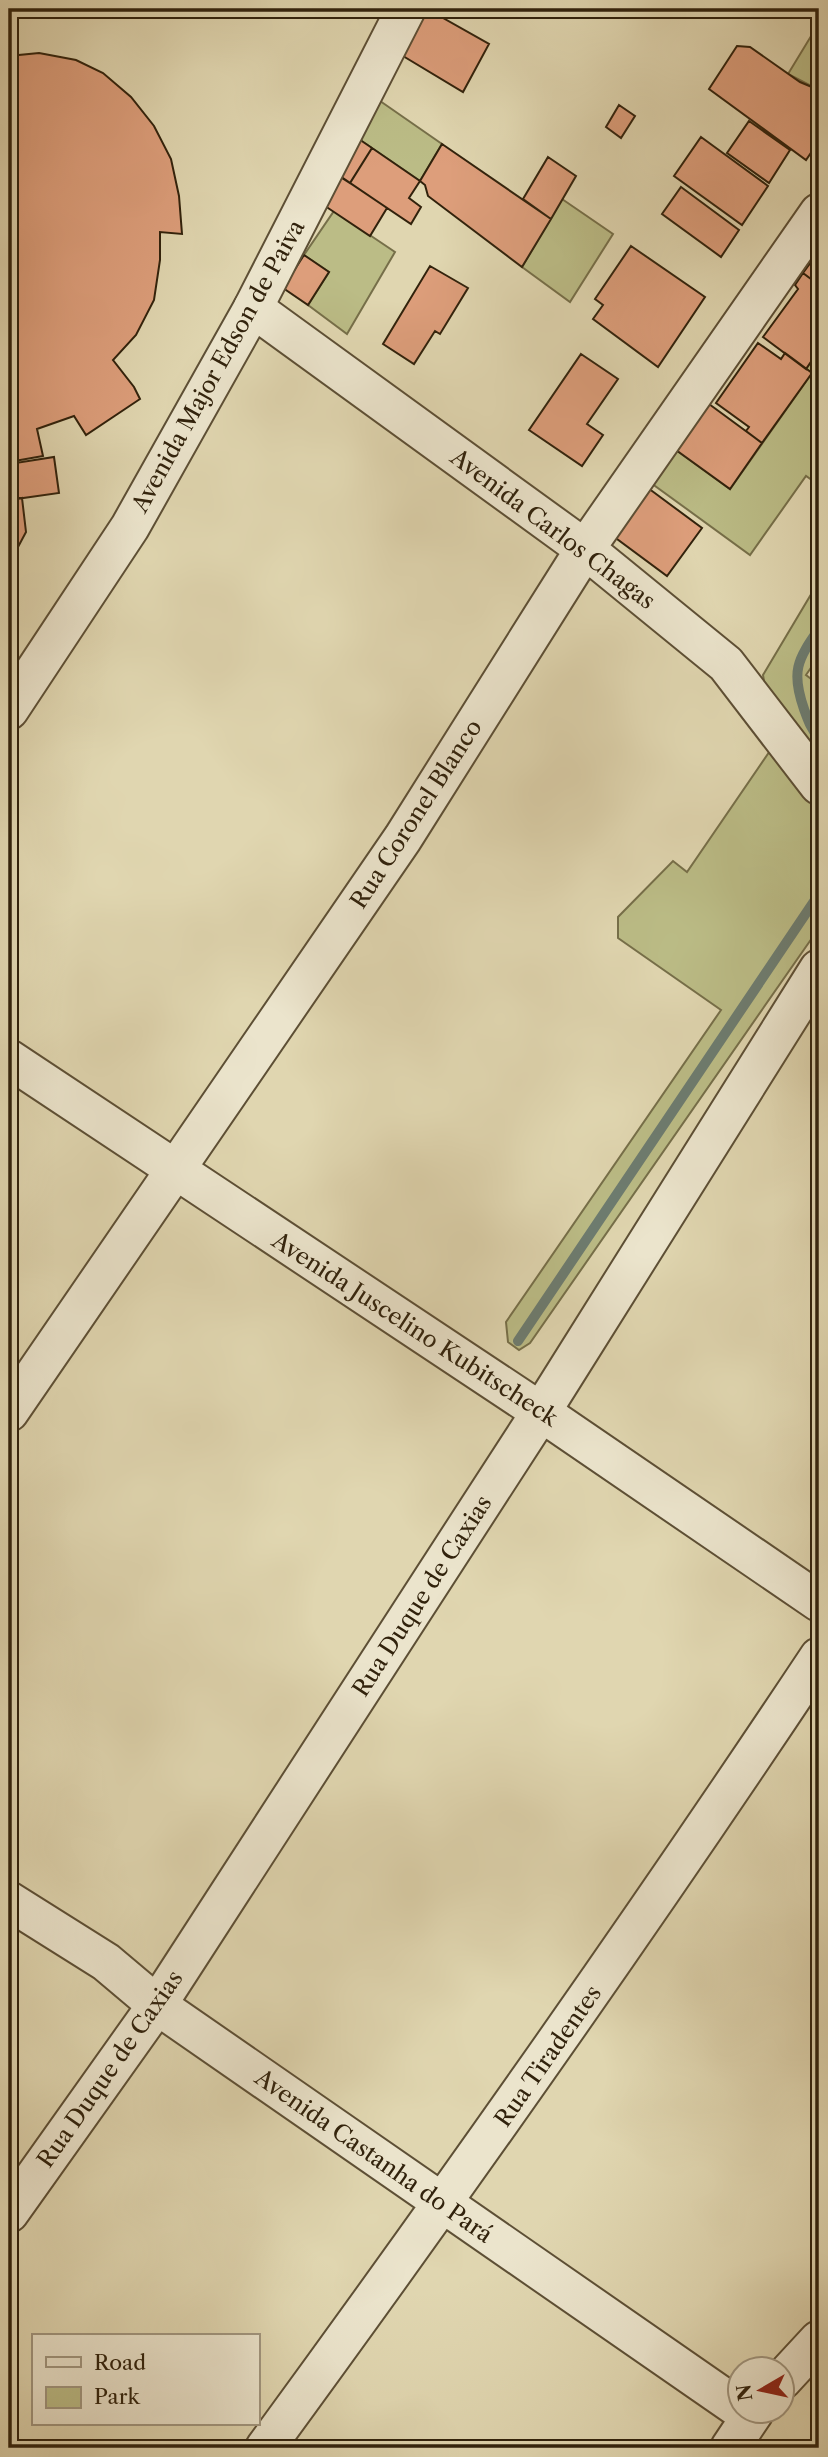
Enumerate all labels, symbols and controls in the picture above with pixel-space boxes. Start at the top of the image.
street label: Avenida Major Edson de Paiva [125,214,311,518]
street label: Avenida Carlos Chagas [444,442,661,615]
street label: Rua Coronel Blanco [344,714,488,914]
street label: Avenida Juscelino Kubitscheck [266,1225,565,1433]
street label: Rua Duque de Caxias [346,1490,498,1702]
street label: Rua Duque de Caxias [31,1965,189,2173]
street label: Rua Tiradentes [489,1980,607,2132]
street label: Avenida Castanha do Pará [249,2063,499,2249]
legend [32,2334,259,2426]
text: Road [94,2350,146,2375]
north arrow [726,2356,796,2426]
text: N [732,2383,757,2403]
text: Park [94,2384,140,2409]

